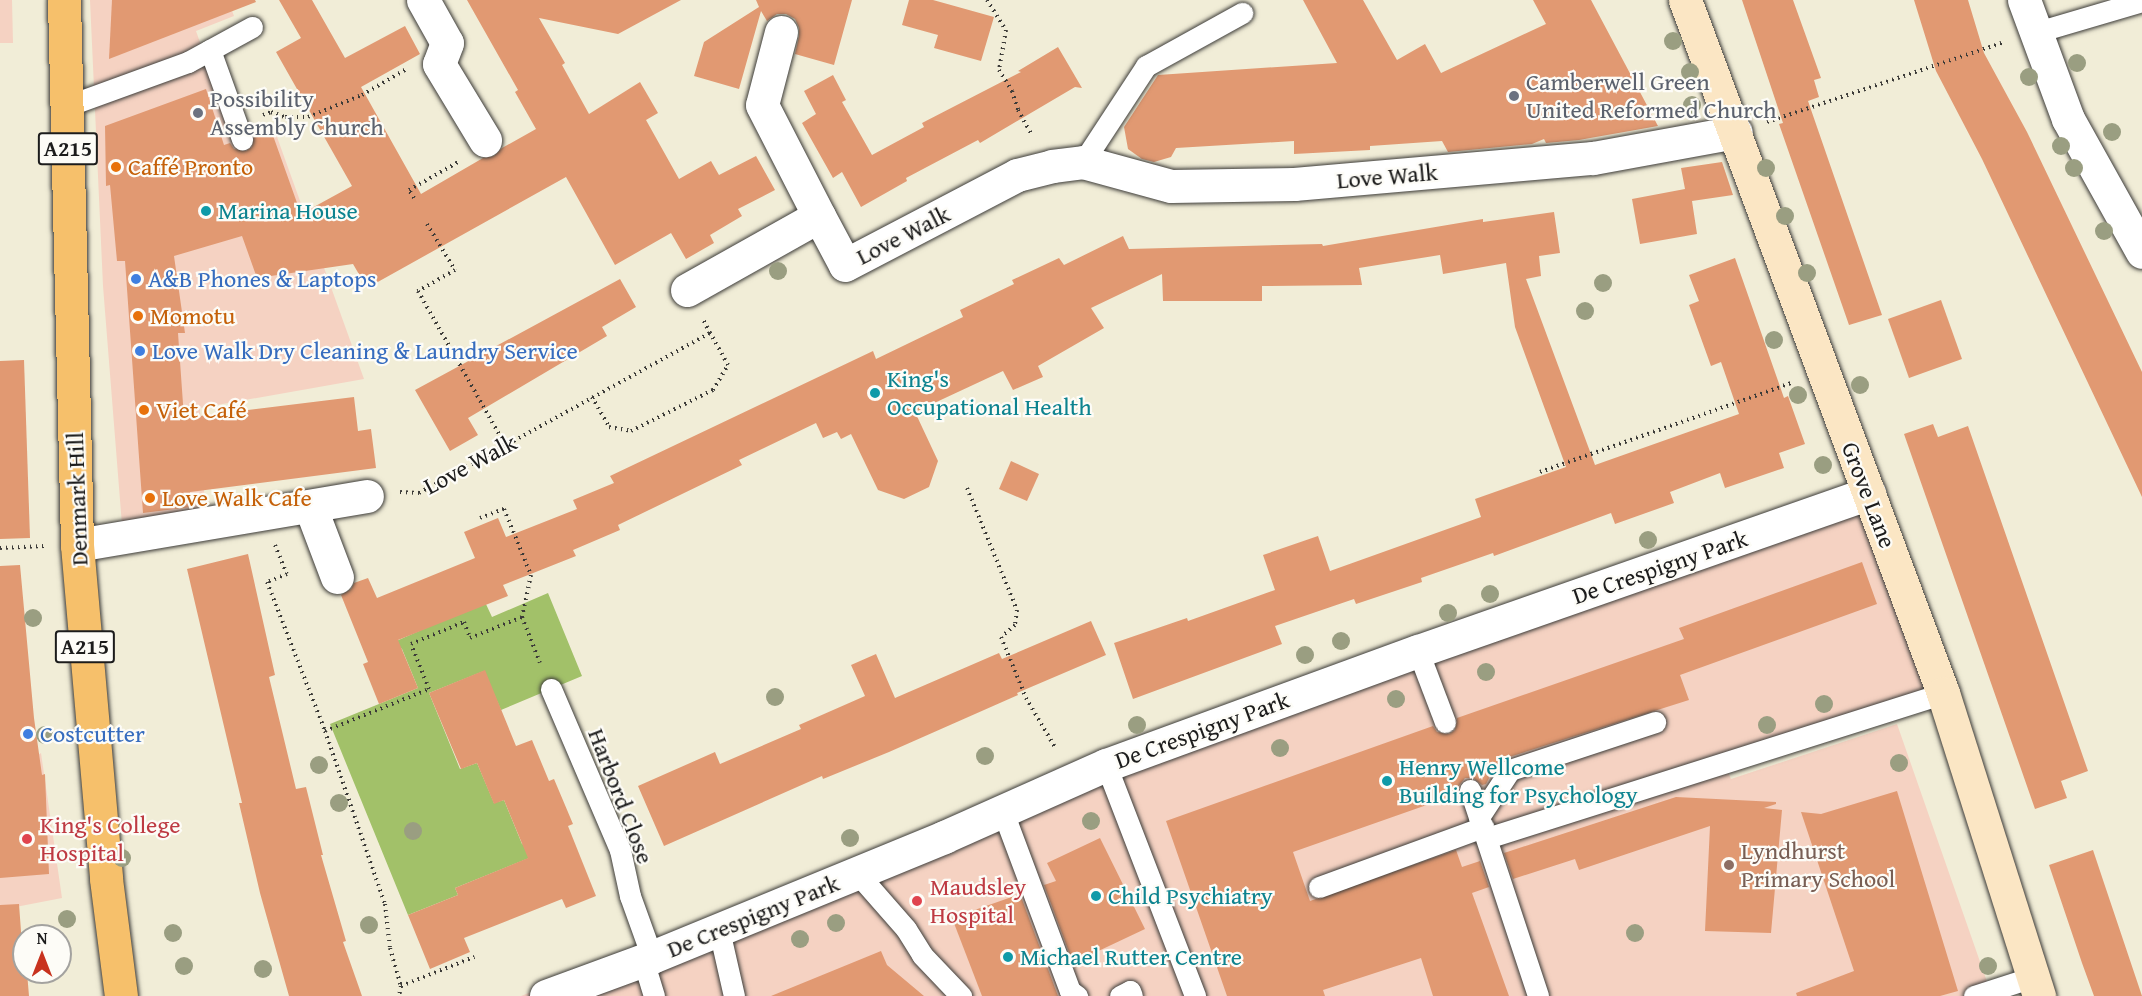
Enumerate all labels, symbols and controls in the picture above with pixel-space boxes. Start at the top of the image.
place label: Camberwell Green United Reformed Church [1526,68,1777,124]
place label: Possibility Assembly Church [210,85,384,141]
marker: Camberwell Green United Reformed Church [1507,89,1521,103]
marker: Possibility Assembly Church [191,106,205,120]
road number: A215 [36,130,100,168]
place label: Caffé Pronto [128,153,253,181]
street label: Love Walk [1335,157,1439,195]
marker: Caffé Pronto [109,160,123,174]
place label: Marina House [218,197,358,225]
street label: Love Walk [851,199,955,271]
marker: Marina House [199,204,213,218]
place label: A&B Phones & Laptops [148,265,377,293]
marker: A&B Phones & Laptops [129,272,143,286]
place label: Momotu [150,302,235,330]
marker: Momotu [131,309,145,323]
place label: Love Walk Dry Cleaning & Laundry Service [152,337,578,365]
marker: Love Walk Dry Cleaning & Laundry Service [133,344,147,358]
place label: King's Occupational Health [887,365,1092,421]
marker: King's Occupational Health [868,386,882,400]
place label: Viet Café [156,396,247,424]
marker: Viet Café [137,403,151,417]
street label: Love Walk [419,428,521,500]
street label: Denmark Hill [60,432,94,566]
street label: Grove Lane [1836,438,1902,552]
place label: Love Walk Cafe [162,484,312,512]
marker: Love Walk Cafe [143,491,157,505]
street label: De Crespigny Park [1569,524,1751,610]
road number: A215 [54,628,116,666]
street label: De Crespigny Park [1111,685,1293,775]
place label: Costcutter [40,720,145,748]
street label: Harbord Close [582,724,660,868]
marker: Costcutter [21,727,35,741]
place label: Henry Wellcome Building for Psychology [1399,753,1638,809]
marker: Henry Wellcome Building for Psychology [1380,774,1394,788]
place label: King's College Hospital [40,811,181,867]
marker: King's College Hospital [18,830,36,848]
place label: Lyndhurst Primary School [1741,837,1895,893]
marker: Lyndhurst Primary School [1722,858,1736,872]
street label: De Crespigny Park [663,868,843,964]
place label: Maudsley Hospital [930,873,1026,929]
place label: Child Psychiatry [1108,882,1273,910]
marker: Child Psychiatry [1089,889,1103,903]
marker: Maudsley Hospital [908,892,926,910]
north arrow [12,924,72,984]
text: N [37,926,47,950]
place label: Michael Rutter Centre [1020,943,1242,971]
marker: Michael Rutter Centre [1001,950,1015,964]

